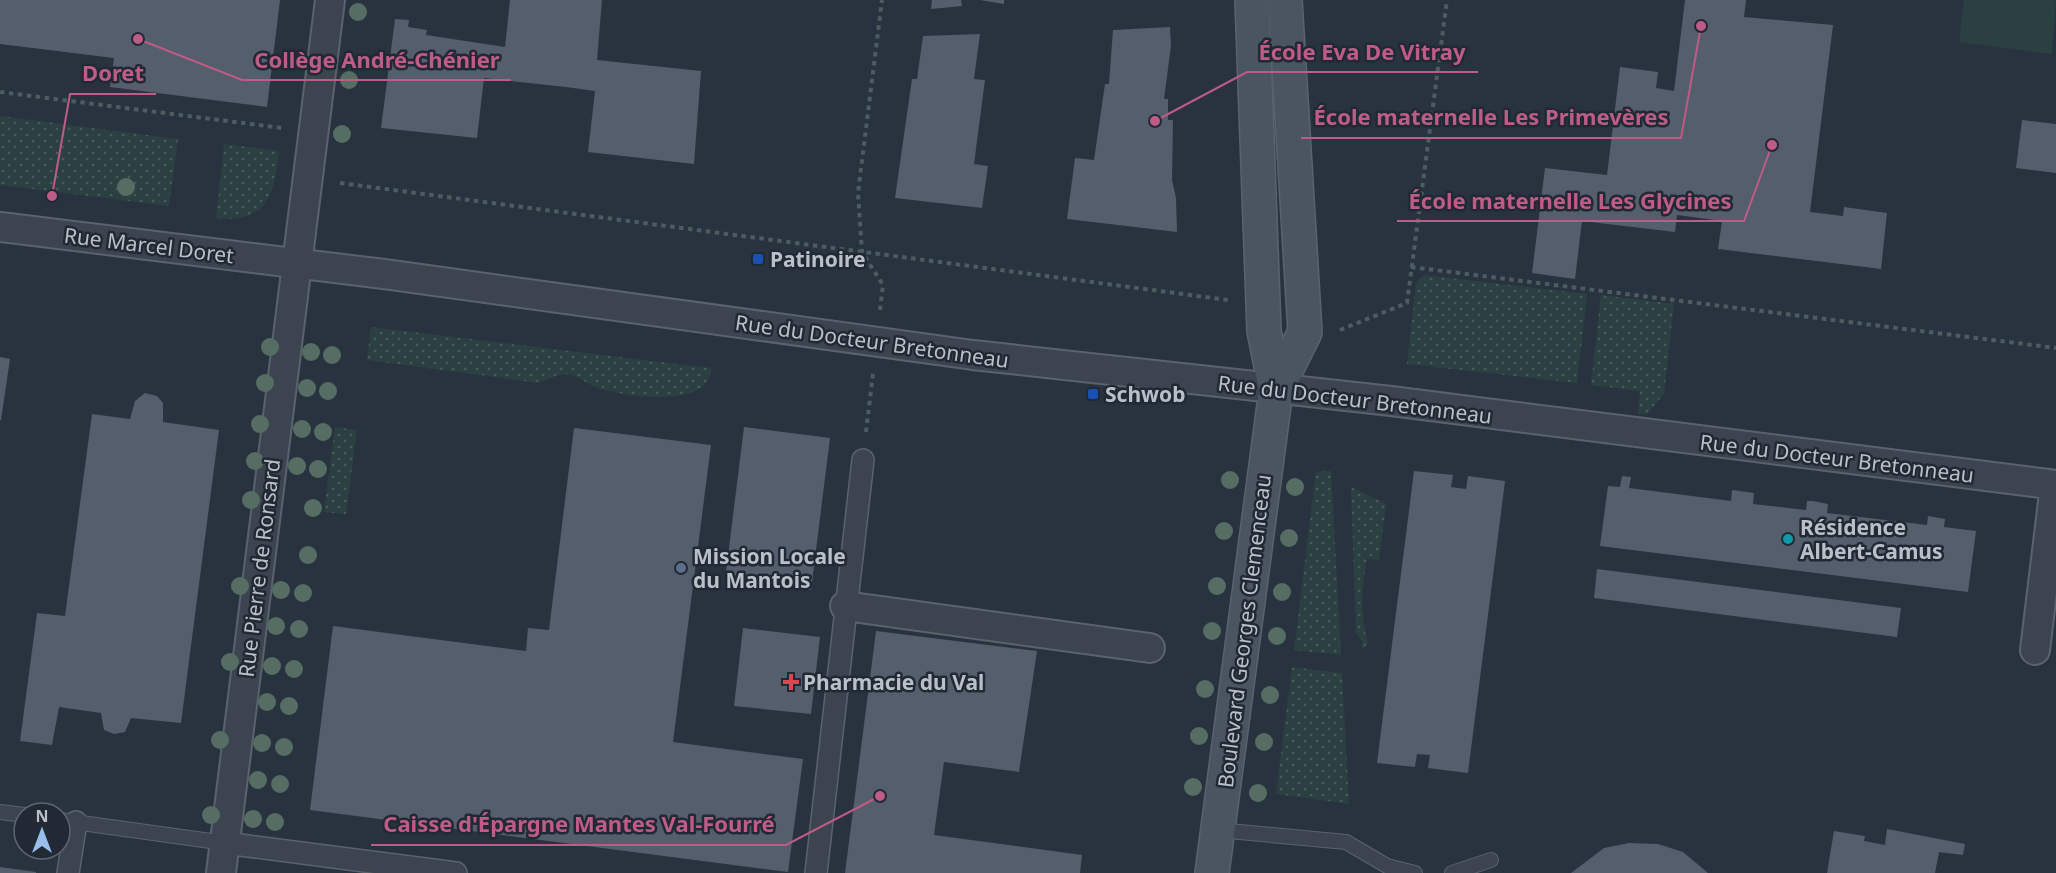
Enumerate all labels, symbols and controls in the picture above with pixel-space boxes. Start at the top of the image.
callout: École Eva De Vitray [1247,32,1478,72]
text: École Eva De Vitray [1258,36,1466,66]
callout: Collège André-Chénier [242,40,511,80]
text: Collège André-Chénier [254,44,500,74]
callout: Doret [70,54,156,94]
text: Doret [82,57,144,87]
callout: École maternelle Les Primevères [1301,98,1681,138]
text: École maternelle Les Primevères [1313,101,1669,131]
callout: École maternelle Les Glycines [1397,181,1744,221]
text: École maternelle Les Glycines [1408,185,1732,215]
street label: Rue Marcel Doret [62,221,236,269]
place label: Patinoire [770,245,866,273]
marker: Patinoire [751,252,765,266]
street label: Rue du Docteur Bretonneau [733,308,1011,374]
street label: Rue du Docteur Bretonneau [1216,368,1494,430]
place label: Schwob [1105,380,1185,408]
marker: Schwob [1086,387,1100,401]
street label: Rue du Docteur Bretonneau [1698,427,1976,489]
street label: Rue Pierre de Ronsard [232,457,286,679]
street label: Boulevard Georges Clemenceau [1211,473,1277,789]
place label: Résidence Albert-Camus [1800,513,1943,565]
marker: Résidence Albert-Camus [1781,532,1795,546]
place label: Mission Locale du Mantois [693,542,846,594]
marker: Mission Locale du Mantois [674,561,688,575]
place label: Pharmacie du Val [803,668,984,696]
marker: Pharmacie du Val [784,675,798,689]
north arrow [12,801,72,861]
text: N [35,805,49,827]
callout: Caisse d'Épargne Mantes Val-Fourré [371,805,786,845]
text: Caisse d'Épargne Mantes Val-Fourré [383,808,775,838]

